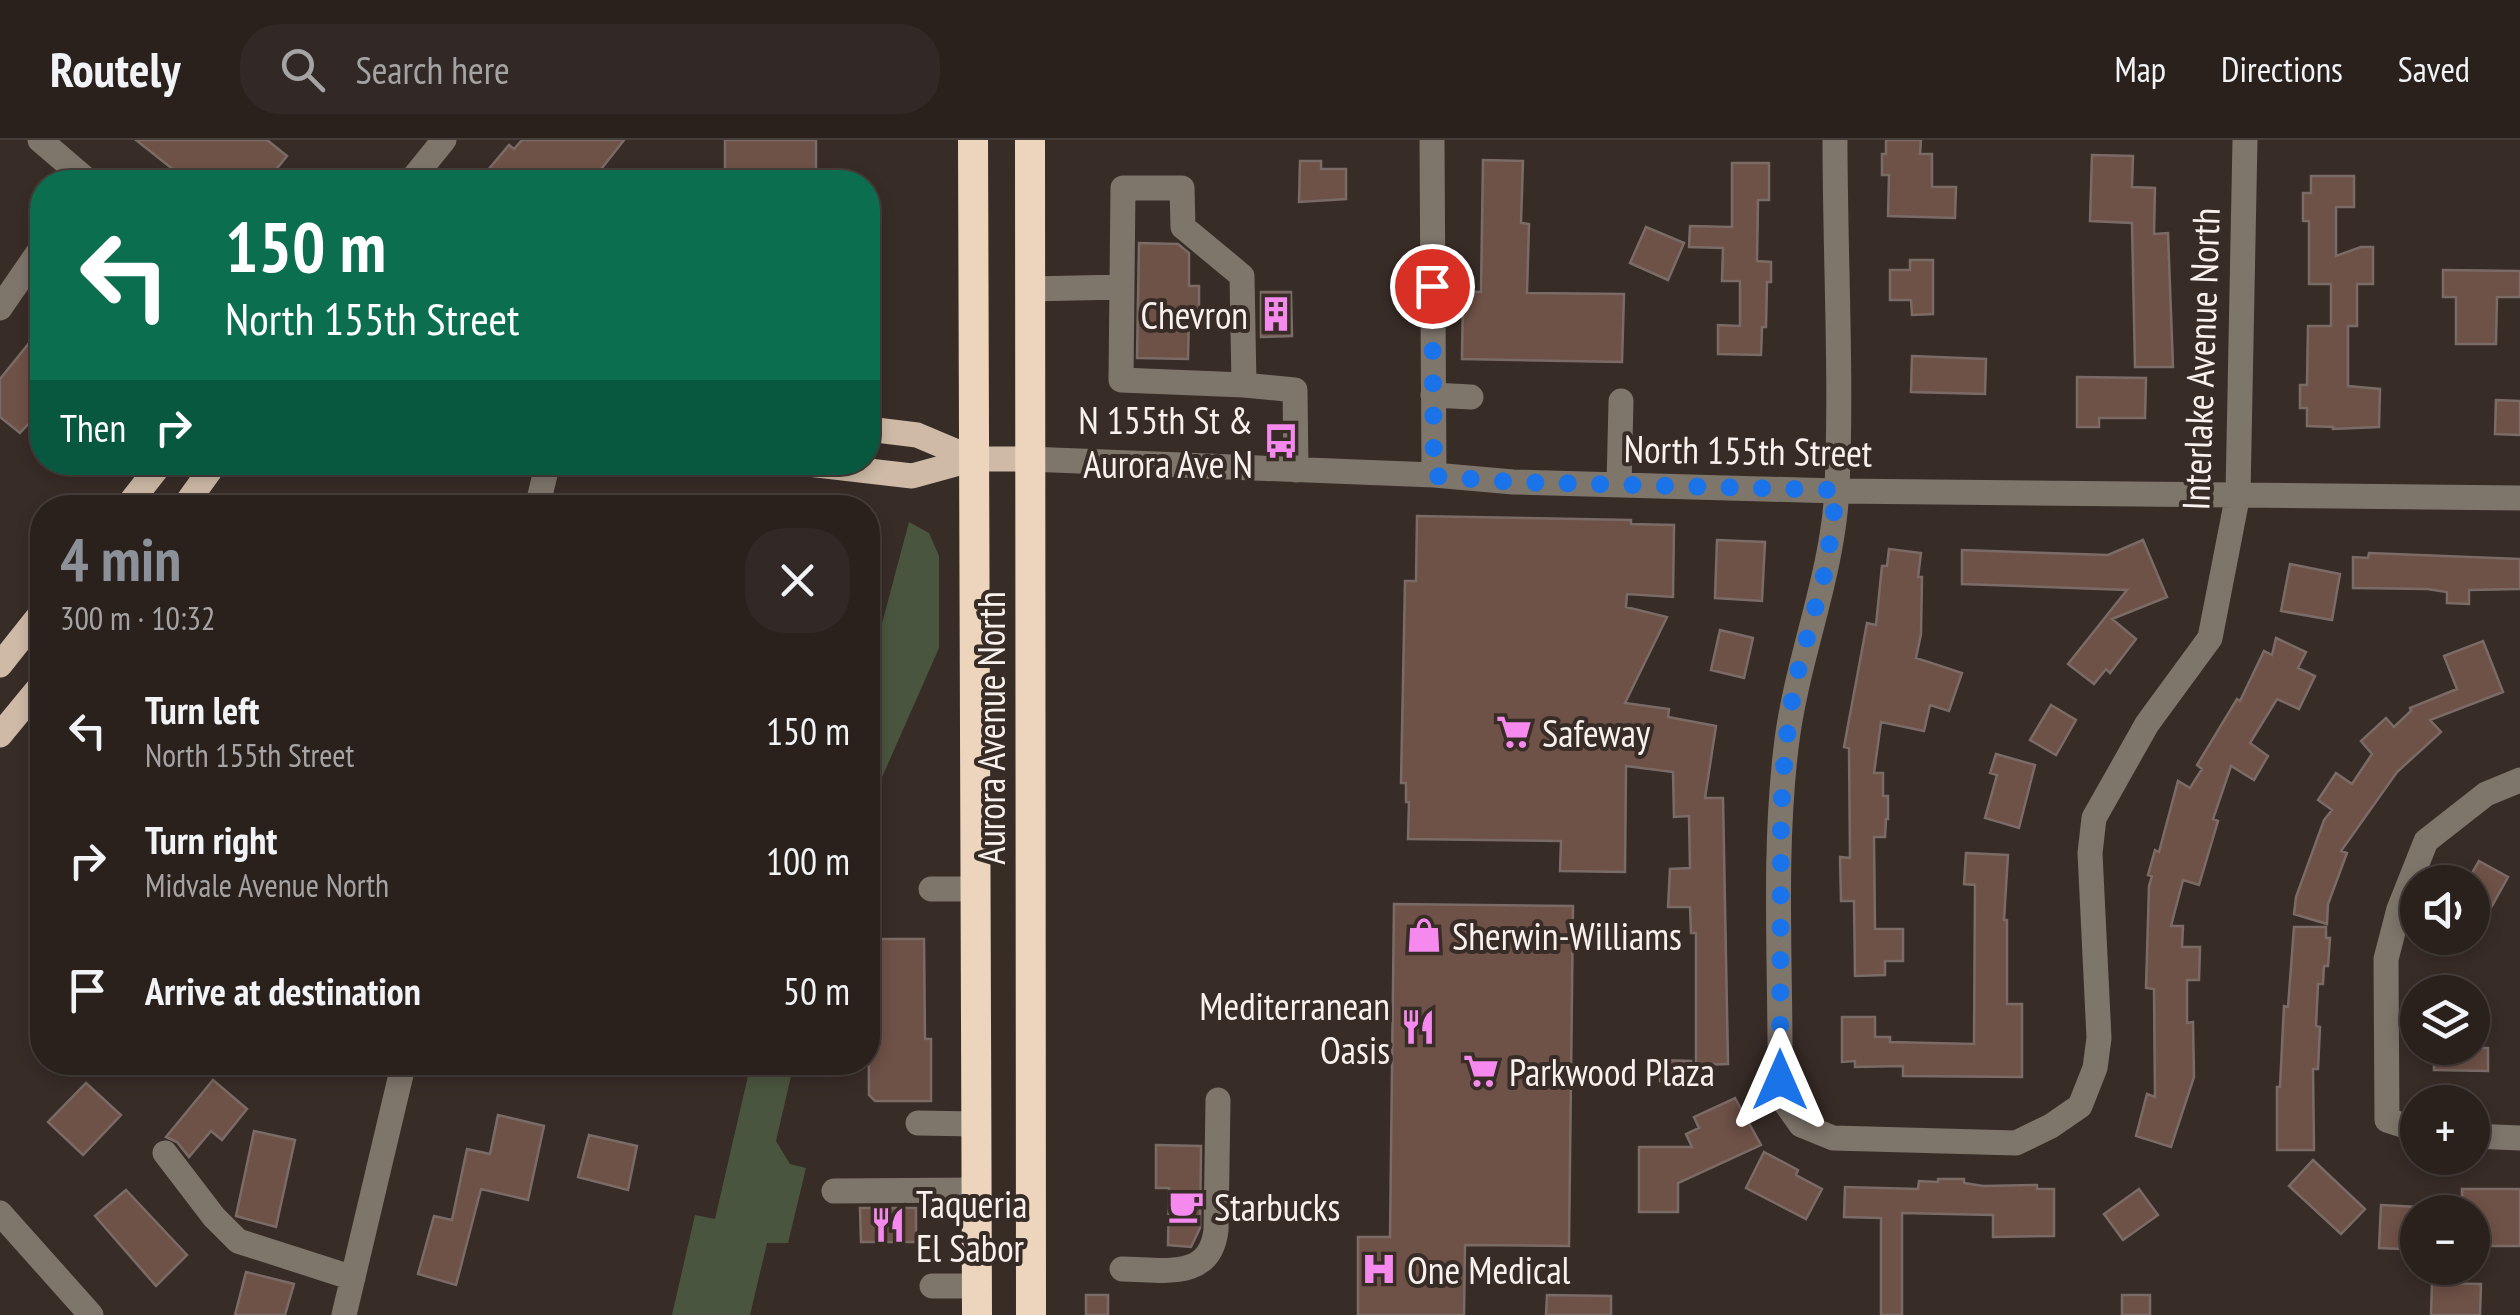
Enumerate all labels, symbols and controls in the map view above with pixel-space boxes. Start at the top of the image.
search box [240,24,940,114]
text: Routely [50,38,180,100]
icon: search [275,42,330,97]
text: Search here [355,45,510,94]
text: Map [2115,46,2166,92]
text: Directions [2221,46,2343,92]
text: Saved [2398,46,2470,92]
text: 150 m [225,201,386,291]
street label: Interlake Avenue North [2170,207,2230,511]
icon: left [60,210,190,340]
pin [1390,244,1475,329]
icon: arrive [1405,259,1460,314]
text: North 155th Street [225,289,519,347]
place label: Chevron [1141,290,1248,339]
building icon: Chevron [1257,295,1295,333]
place label: N 155th St & Aurora Ave N [1078,395,1253,488]
icon: right [146,400,201,455]
text: Then [60,403,126,452]
bus stop icon: N 155th St & Aurora Ave N [1262,422,1300,460]
street label: North 155th Street [1623,423,1873,477]
text: 4 min [60,520,181,598]
button: close [745,528,850,633]
street label: Aurora Avenue North [966,591,1015,865]
text: 300 m · 10:32 [60,597,215,639]
text: Turn left [145,685,259,734]
icon: left [60,703,115,758]
text: 150 m [766,706,850,755]
place label: Safeway [1542,708,1651,757]
supermarket icon: Safeway [1495,713,1533,751]
text: North 155th Street [145,734,354,776]
text: Turn right [145,815,277,864]
icon: right [60,833,115,888]
text: 100 m [766,836,850,885]
text: Midvale Avenue North [145,864,389,906]
map controls [2400,865,2490,1285]
button: sound [2400,865,2490,955]
place label: Sherwin-Williams [1452,911,1682,960]
shop icon: Sherwin-Williams [1405,916,1443,954]
icon: arrive [60,963,115,1018]
text: Arrive at destination [145,966,421,1015]
text: 50 m [783,966,850,1015]
button: layers [2400,975,2490,1065]
place label: Mediterranean Oasis [1199,981,1390,1074]
restaurant icon: Mediterranean Oasis [1399,1008,1437,1046]
position arrow [1728,1028,1832,1132]
place label: Parkwood Plaza [1509,1047,1715,1096]
supermarket icon: Parkwood Plaza [1462,1052,1500,1090]
button: + [2400,1085,2490,1175]
place label: Taqueria El Sabor [916,1179,1027,1272]
place label: Starbucks [1214,1182,1340,1231]
cafe icon: Starbucks [1167,1187,1205,1225]
button: − [2400,1195,2490,1285]
restaurant icon: Taqueria El Sabor [869,1206,907,1244]
place label: One Medical [1407,1245,1571,1294]
hospital icon: One Medical [1360,1250,1398,1288]

